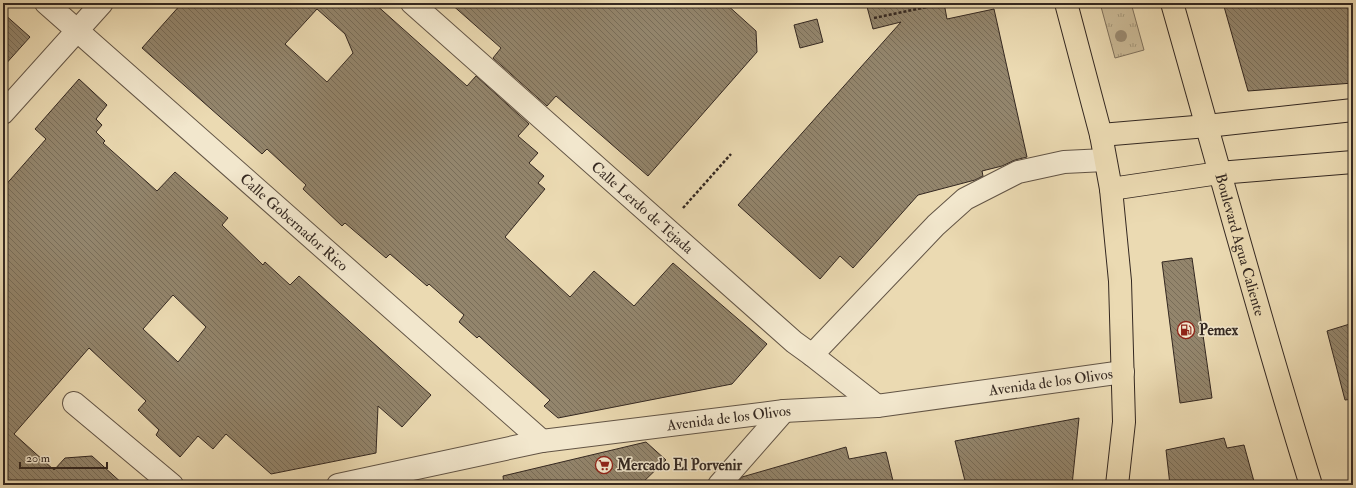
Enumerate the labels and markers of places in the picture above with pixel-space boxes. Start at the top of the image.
fuel station icon: Pemex [1176,320,1196,340]
place label: Pemex [1199,321,1239,340]
supermarket icon: Mercado El Porvenir [594,455,614,475]
place label: Mercado El Porvenir [616,456,742,475]

